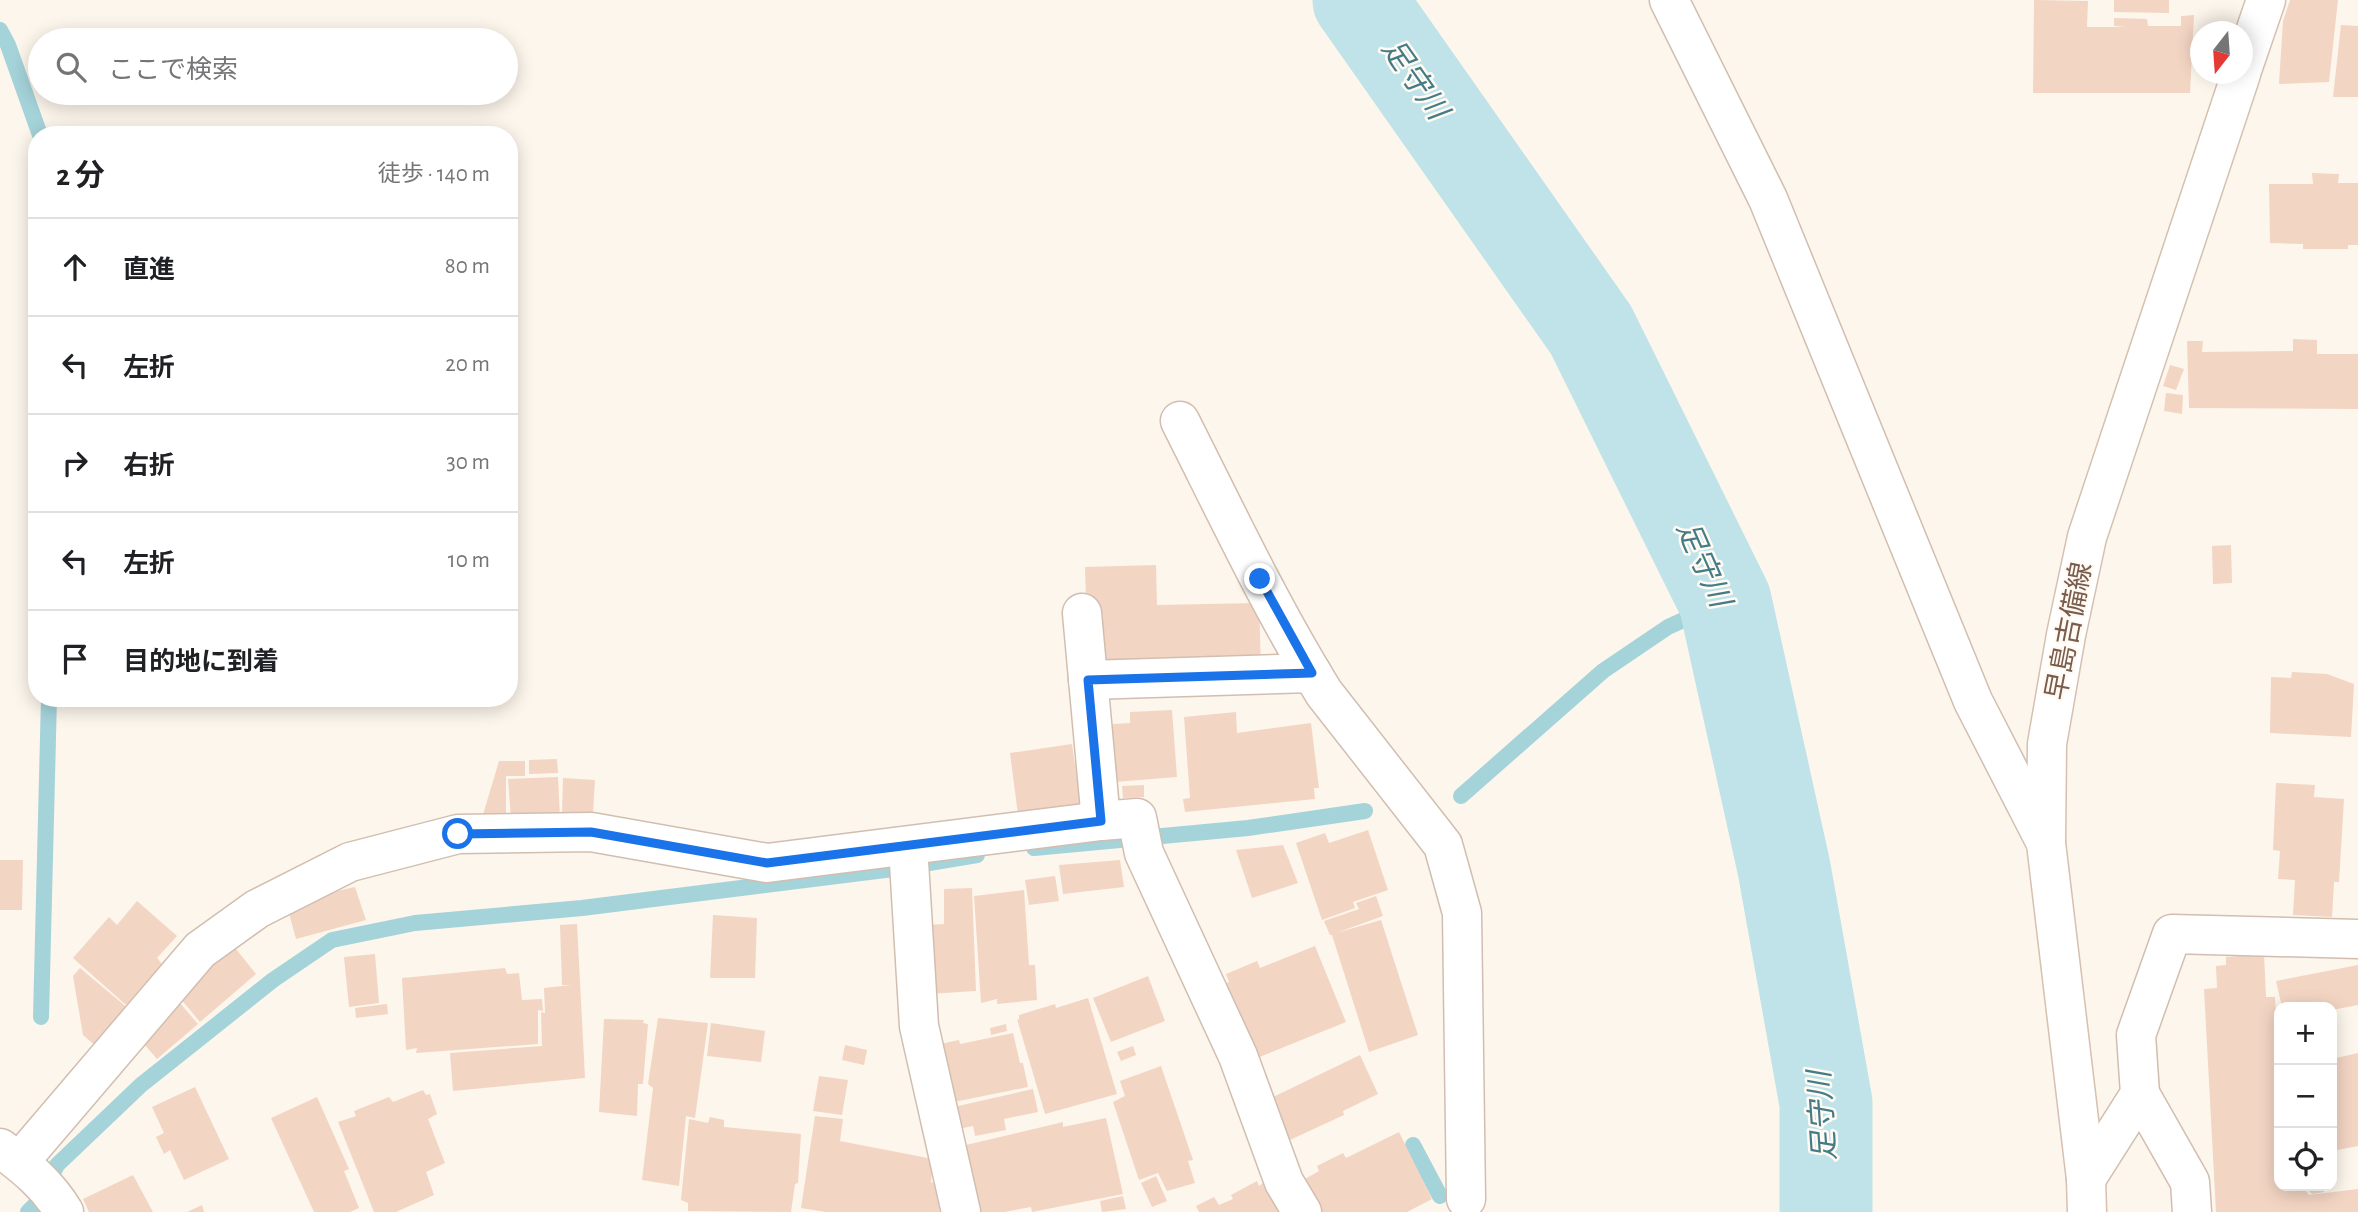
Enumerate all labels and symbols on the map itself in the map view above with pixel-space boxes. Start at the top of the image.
north arrow [2190,21,2253,84]
water label: 足守川 [1376,33,1456,127]
water label: 足守川 [1671,516,1738,614]
street label: 早島吉備線 [2041,560,2097,703]
route end [1244,563,1275,594]
route start [442,818,473,849]
water label: 足守川 [1803,1067,1841,1162]

